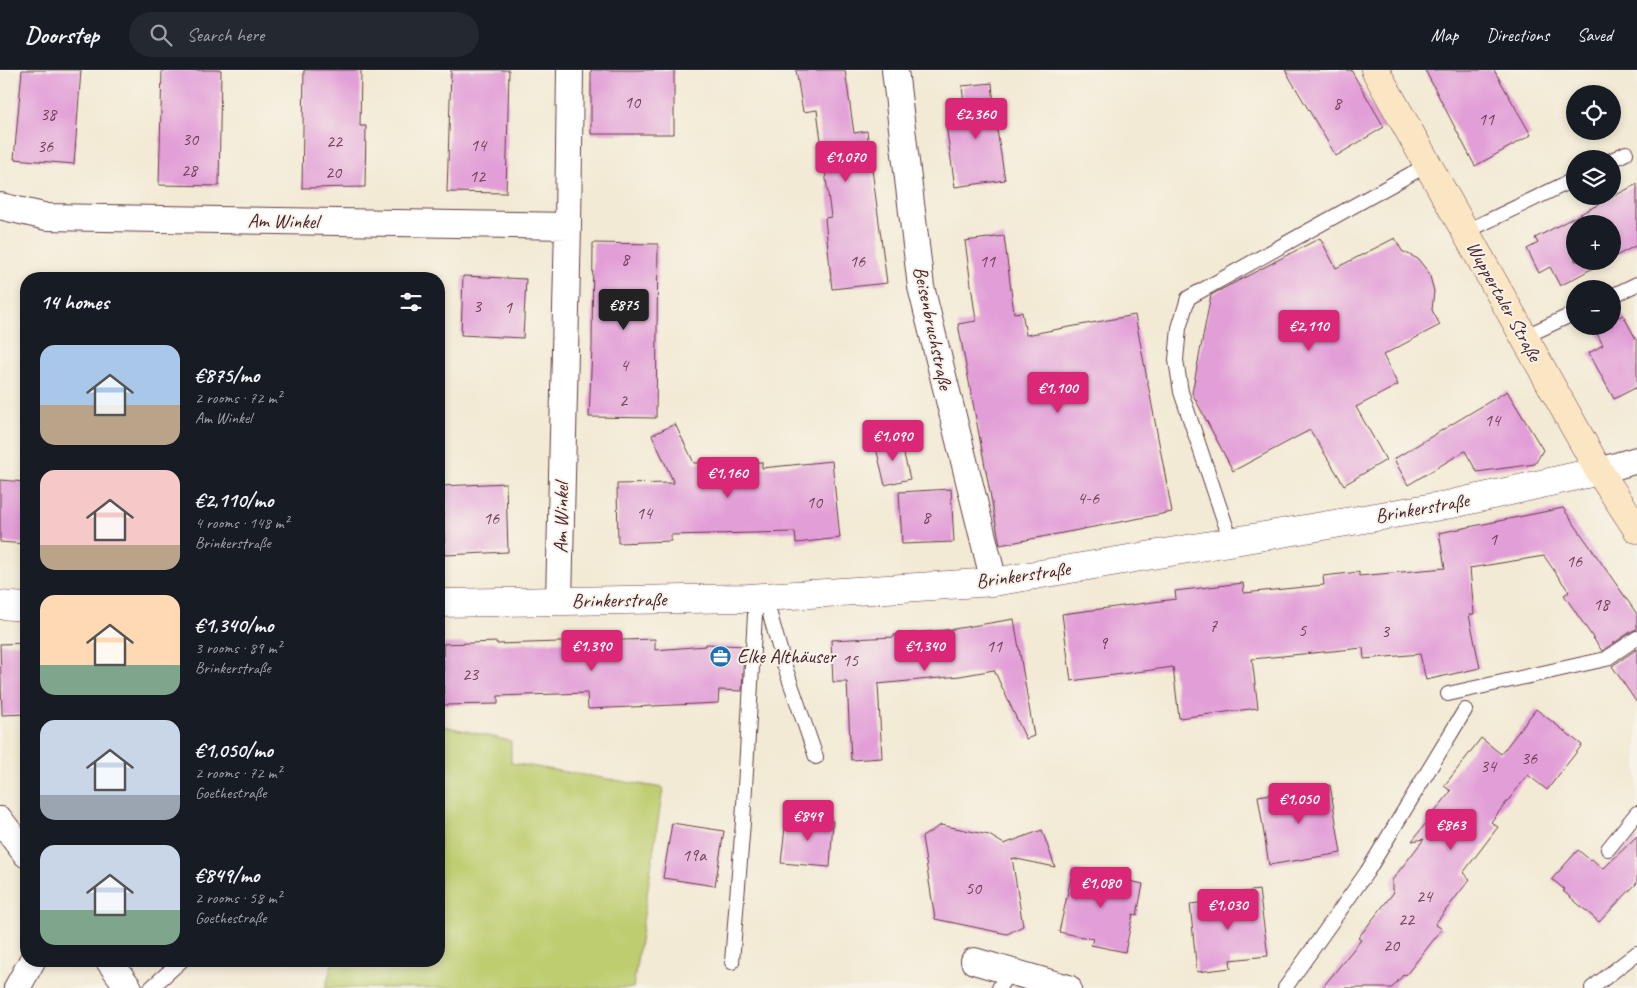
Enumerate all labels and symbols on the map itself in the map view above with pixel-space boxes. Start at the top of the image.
house number: 10 [624,91,642,113]
house number: 8 [1333,92,1343,114]
pin: €2,360 [935,98,1017,140]
house number: 38 [40,103,58,125]
house number: 11 [1478,108,1495,130]
house number: 30 [182,128,200,150]
house number: 22 [326,130,344,152]
house number: 14 [470,134,488,156]
house number: 36 [37,135,54,157]
pin: €1,070 [805,140,887,183]
house number: 28 [181,159,199,181]
house number: 20 [325,161,343,183]
house number: 12 [469,165,487,187]
street label: Am Winkel [247,208,322,234]
street label: Wuppertaler Straße [1461,236,1548,367]
house number: 8 [621,248,631,270]
house number: 16 [849,250,866,272]
house number: 11 [979,250,996,272]
street label: Beisenbruchstraße [908,264,959,393]
pin: €875 [594,288,654,331]
house number: 3 [473,295,483,317]
house number: 1 [504,296,513,318]
pin: €2,110 [1268,310,1350,352]
house number: 4 [620,354,630,376]
pin: €1,100 [1017,372,1099,414]
house number: 2 [619,389,629,411]
house number: 14 [1484,409,1502,431]
pin: €1,090 [852,420,934,462]
pin: €1,160 [687,456,769,499]
street label: Am Winkel [548,479,574,554]
house number: 4-6 [1077,487,1100,509]
street label: Brinkerstraße [1373,487,1472,529]
house number: 10 [806,491,824,513]
house number: 14 [636,502,654,524]
house number: 8 [922,506,932,528]
house number: 16 [483,507,500,529]
house number: 1 [1489,528,1498,550]
house number: 16 [1566,550,1583,572]
street label: Brinkerstraße [974,556,1073,594]
street label: Brinkerstraße [571,587,668,613]
house number: 18 [1593,593,1611,615]
house number: 7 [1209,615,1218,637]
house number: 5 [1298,619,1307,641]
house number: 3 [1381,620,1391,642]
pin: €1,390 [551,630,633,672]
pin: €1,340 [884,630,966,672]
house number: 9 [1099,632,1109,654]
house number: 11 [986,635,1003,657]
office icon: Elke Althäuser [709,644,733,668]
place label: Elke Althäuser [737,644,837,669]
house number: 15 [842,649,859,671]
house number: 23 [462,663,480,685]
house number: 36 [1521,747,1538,769]
house number: 34 [1480,755,1498,777]
pin: €1,050 [1258,782,1340,825]
pin: €849 [778,800,838,842]
pin: €863 [1421,808,1481,851]
house number: 19a [682,844,707,866]
pin: €1,080 [1060,866,1142,909]
house number: 50 [965,877,983,899]
house number: 24 [1416,885,1434,907]
pin: €1,030 [1187,888,1269,931]
house number: 22 [1398,908,1416,930]
house number: 20 [1383,934,1401,956]

